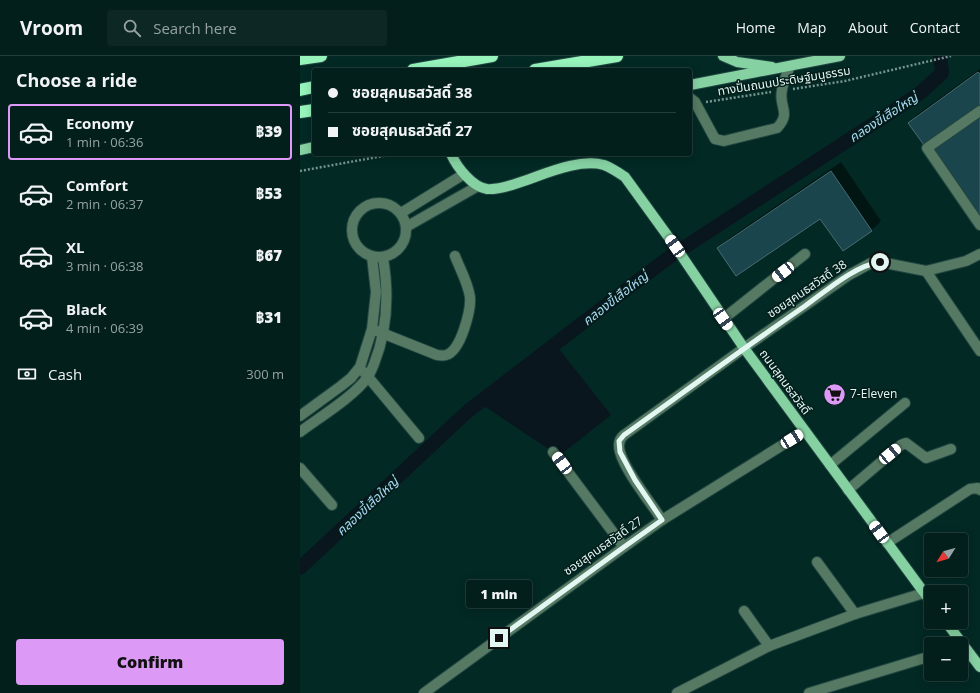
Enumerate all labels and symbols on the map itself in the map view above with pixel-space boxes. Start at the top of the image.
street label: ทางปั่นถนนประดิษฐ์มนูธรรม [716,62,852,99]
water label: คลองขี้เสือใหญ่ [845,87,923,146]
car [663,233,687,259]
route start [871,253,889,271]
street label: ซอยสุคนธสวัสดิ์ 38 [764,256,850,322]
car [770,260,796,284]
water label: คลองขี้เสือใหญ่ [578,265,653,329]
car [711,306,735,332]
street label: ถนนสุคนธสวัสดิ์ [756,346,815,418]
supermarket icon: 7-Eleven [821,381,847,407]
place label: 7-Eleven [850,385,897,402]
car [779,428,805,450]
car [877,442,903,466]
car [550,450,574,476]
water label: คลองขี้เสือใหญ่ [332,471,403,539]
street label: ซอยสุคนธสวัสดิ์ 27 [560,512,646,579]
car [867,519,891,545]
north arrow [924,533,968,577]
callout: 1 min [466,580,532,608]
route end [490,629,508,647]

